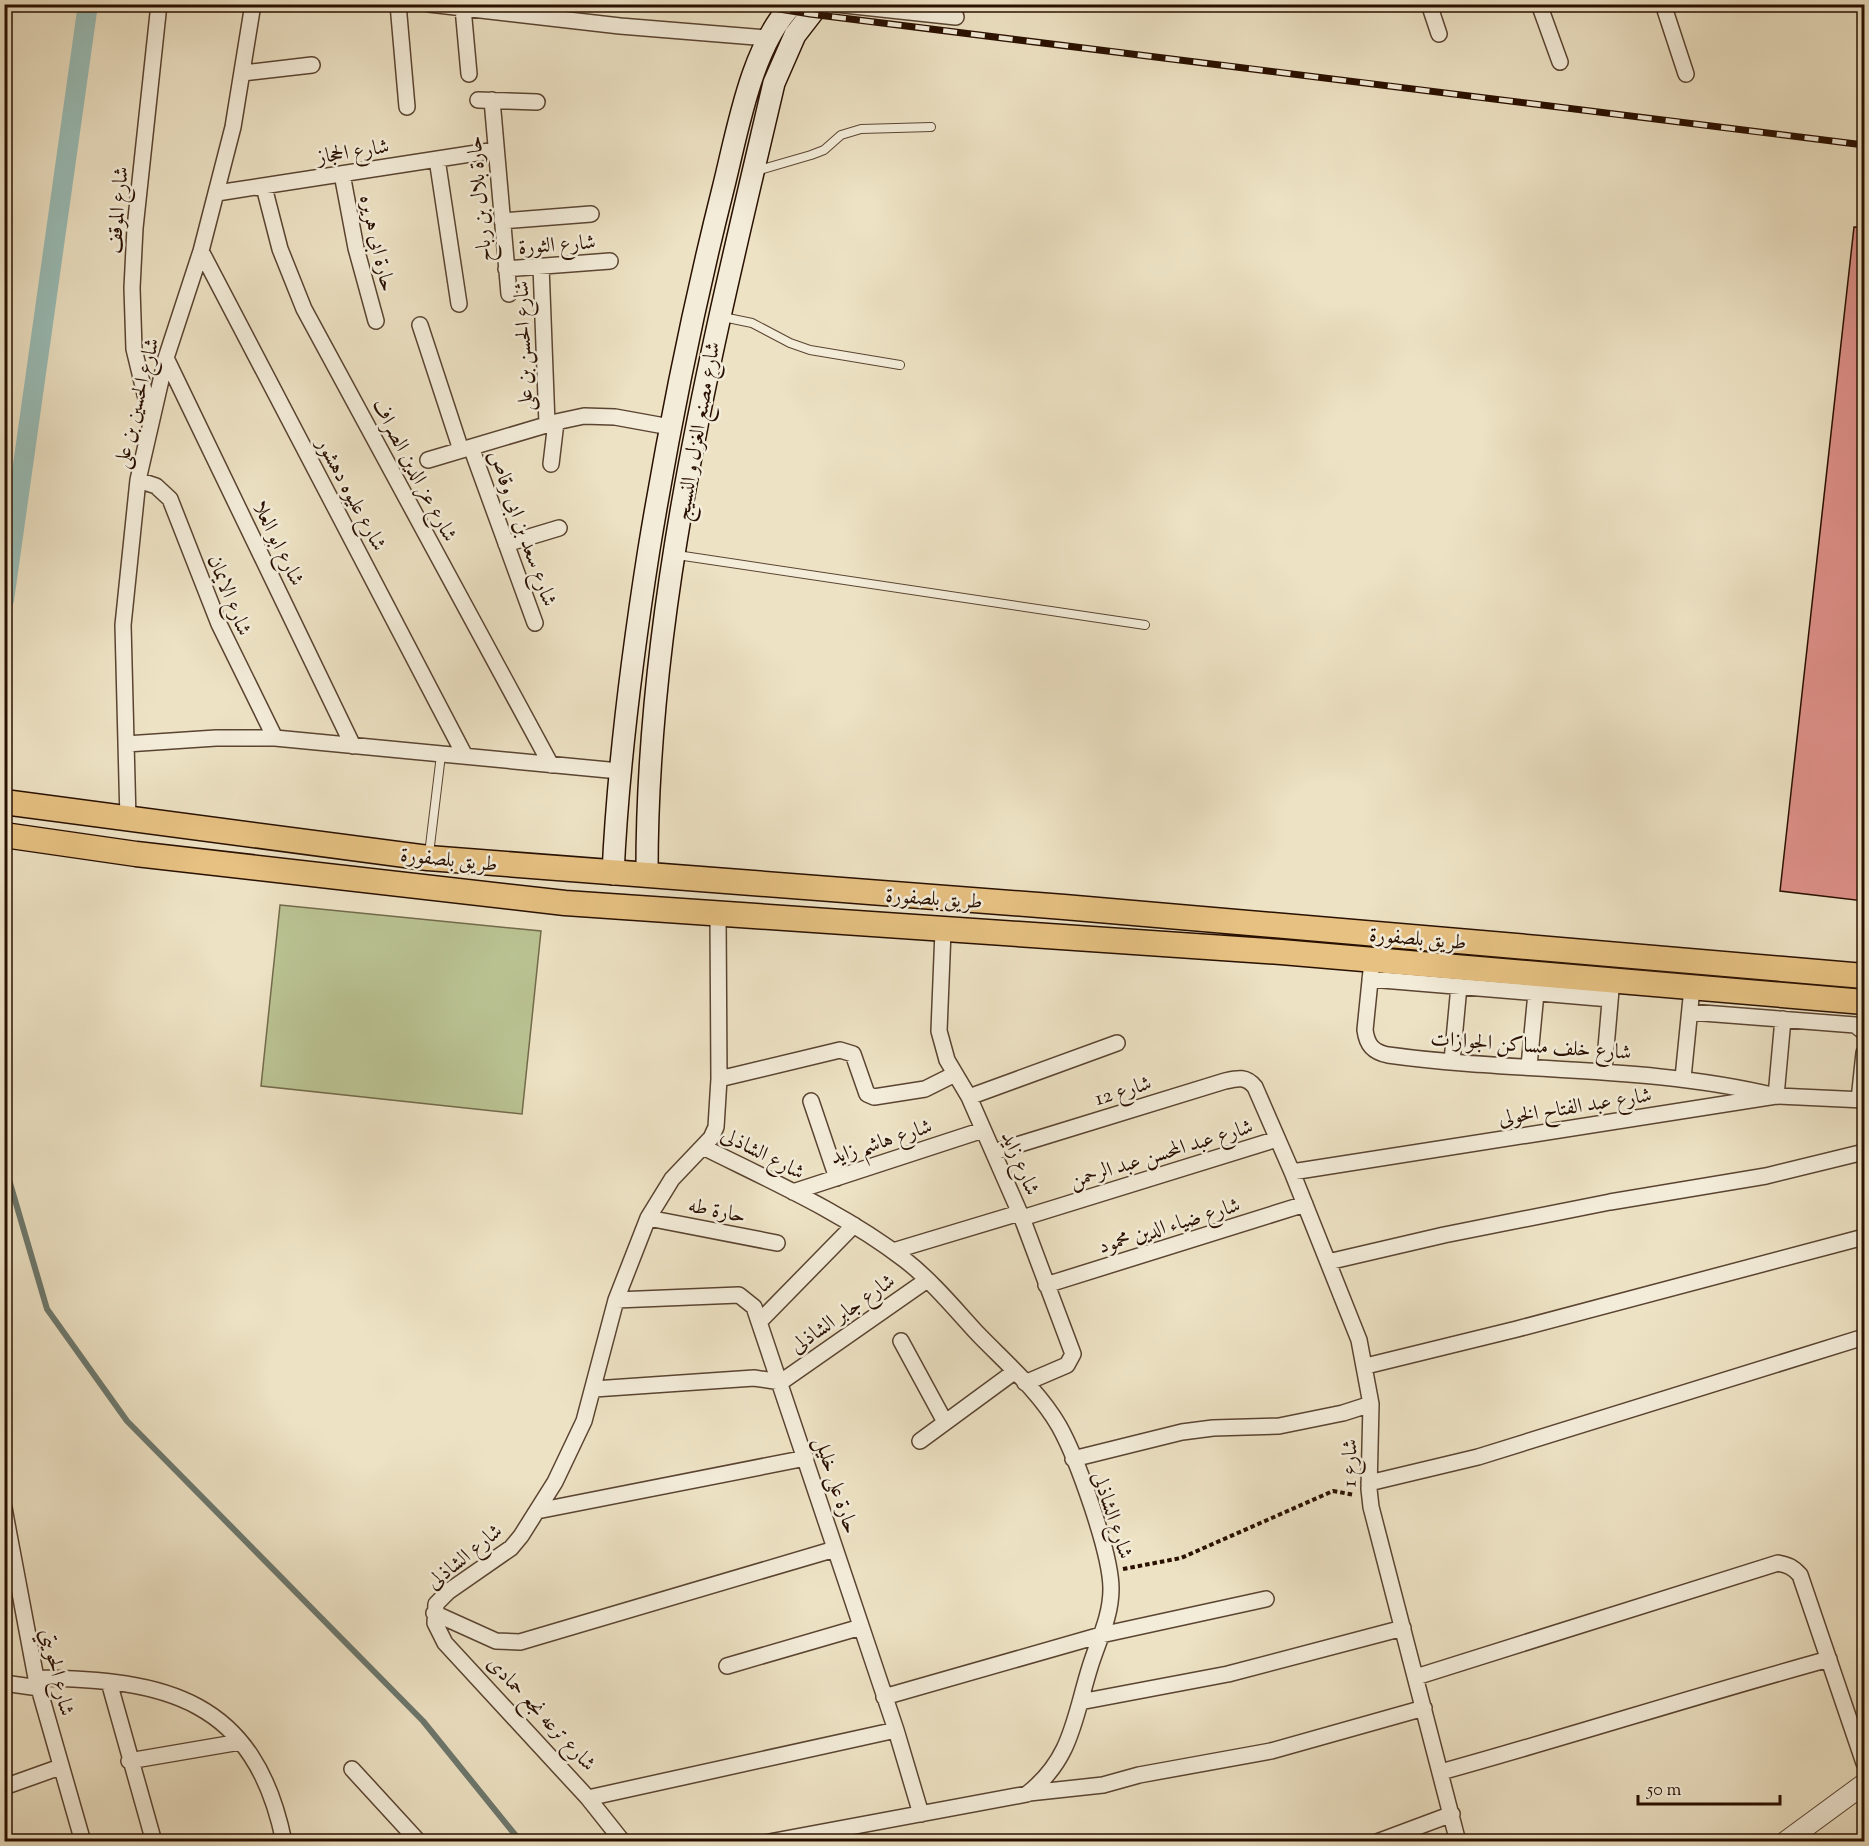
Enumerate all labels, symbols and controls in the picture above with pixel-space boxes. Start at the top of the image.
street label: شارع الحجاز [313,132,392,175]
street label: حارة بلال بن رباح [461,134,503,263]
street label: شارع الموقف [100,165,139,255]
street label: حارة ابى هريره [350,192,402,295]
street label: شارع الثورة [517,228,597,265]
street label: شارع الحسن بن على [508,280,543,412]
street label: شارع الحسين بن على [107,335,170,472]
street label: شارع مصنع الغزل و النسيج [668,340,731,524]
street label: شارع عز الدين الصراف [362,394,464,548]
street label: شارع عليوه دهشور [306,431,393,557]
street label: شارع سعد بن ابى وقاص [478,446,563,611]
street label: شارع ابو العلا [243,496,311,592]
street label: شارع الايمان [197,551,258,641]
street label: طريق بلصفورة [399,841,499,881]
street label: طريق بلصفورة [884,882,984,918]
street label: طريق بلصفورة [1368,921,1468,959]
street label: شارع خلف مساكن الجوازات [1429,1025,1632,1070]
street label: شارع 12 [1092,1069,1156,1116]
street label: شارع عبد الفتاح الخولى [1496,1081,1655,1137]
street label: شارع هاشم زايد [827,1112,938,1177]
street label: شارع عبد المحسن عبد الرحمن [1066,1113,1257,1198]
street label: شارع الشاذلى [715,1121,809,1190]
street label: شارع زايد [991,1127,1046,1201]
street label: شارع ضياء الدين محمود [1095,1191,1245,1264]
street label: حارة طه [685,1192,748,1232]
street label: شارع جابر الشاذلى [784,1267,902,1363]
street label: حارة على خليل [805,1433,865,1538]
street label: شارع 1 [1336,1439,1367,1487]
street label: شارع الشاذلى [1082,1468,1139,1564]
street label: شارع الشاذلى [421,1517,510,1598]
street label: شارع الحويتي [29,1626,81,1720]
street label: شارع ترعه نجع حمادى [478,1650,602,1780]
scale bar [1638,1768,1780,1806]
text: 50 m [1646,1778,1682,1804]

